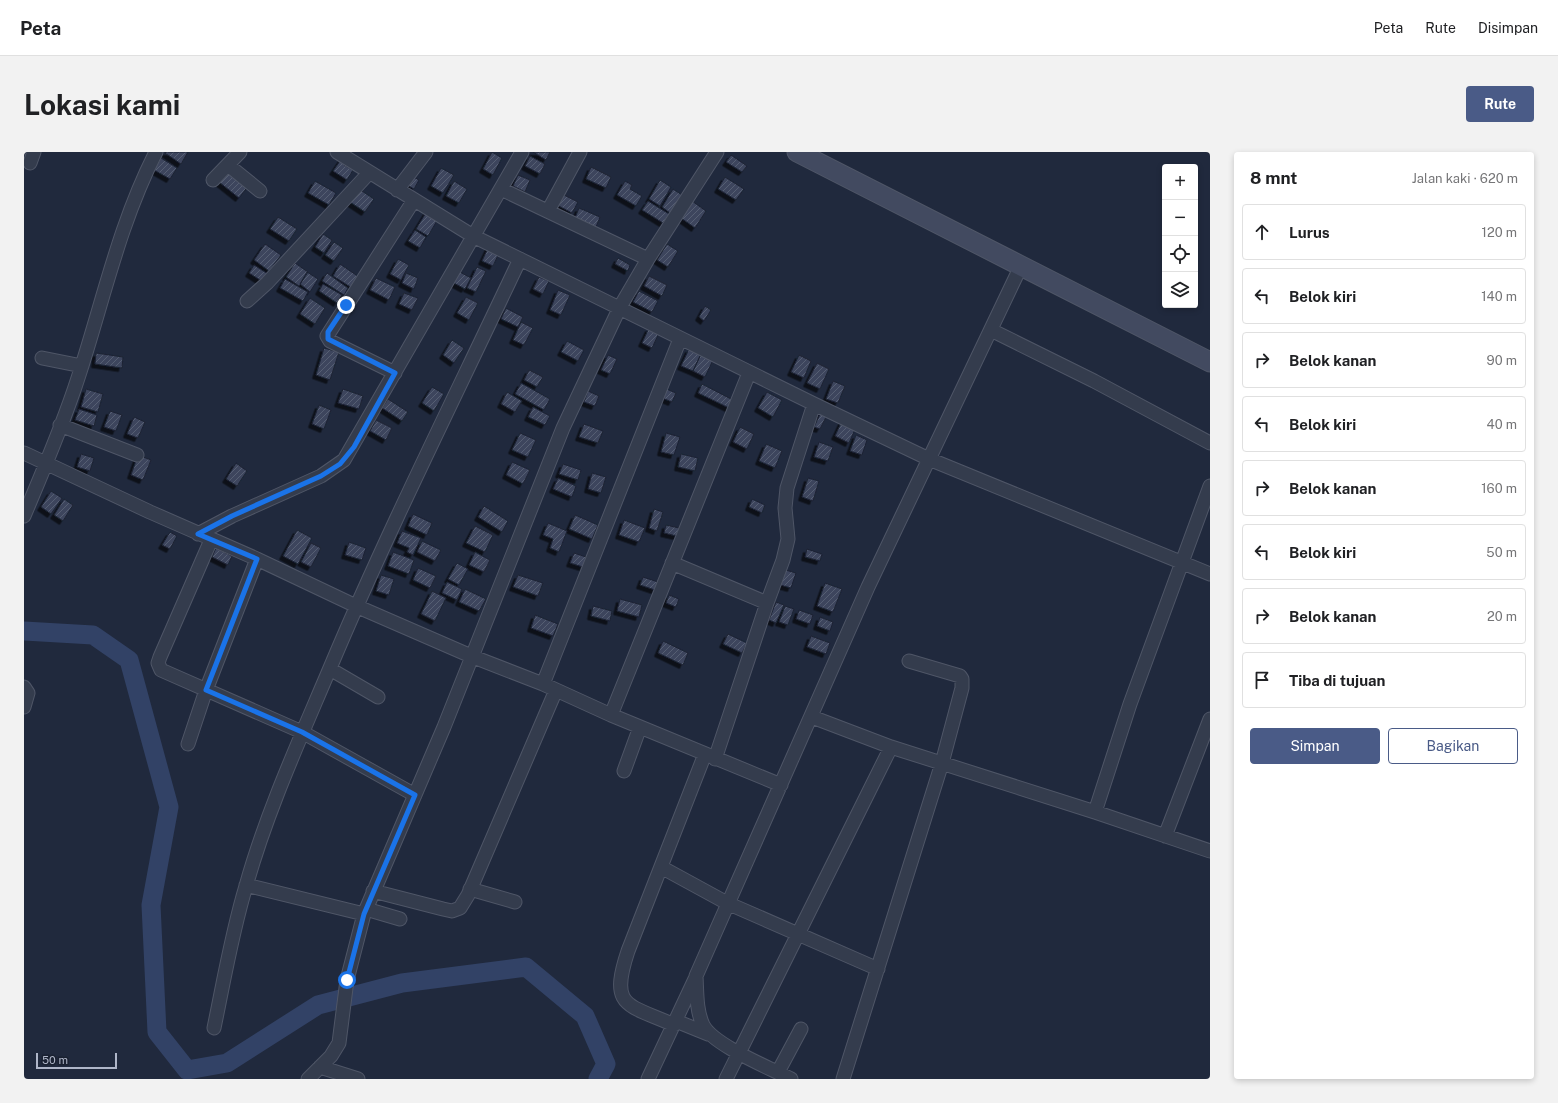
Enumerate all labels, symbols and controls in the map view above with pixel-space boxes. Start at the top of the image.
text: Peta [20,17,61,39]
text: Peta [1374,20,1403,36]
text: Rute [1425,20,1456,36]
text: Disimpan [1478,20,1538,36]
button: Rute [1466,86,1534,122]
text: Lokasi kami [24,88,180,121]
map controls [1162,164,1198,308]
button: + [1162,164,1198,200]
text: 8 mnt [1250,168,1297,188]
text: Jalan kaki · 620 m [1412,171,1518,186]
button: − [1162,200,1198,236]
icon: ahead [1251,221,1273,243]
text: Lurus [1289,224,1330,241]
text: 120 m [1482,225,1517,240]
button: locate [1162,236,1198,272]
button: layers [1162,272,1198,308]
icon: left [1251,285,1273,307]
text: Belok kiri [1289,288,1356,305]
text: 140 m [1481,289,1517,304]
route end [337,296,355,314]
icon: right [1251,349,1273,371]
text: Belok kanan [1289,352,1376,369]
text: 90 m [1487,353,1517,368]
icon: left [1251,413,1273,435]
text: Belok kiri [1289,416,1356,433]
text: 40 m [1486,417,1517,432]
icon: right [1251,477,1273,499]
text: Belok kanan [1289,480,1376,497]
text: 160 m [1481,481,1517,496]
icon: left [1251,541,1273,563]
text: Belok kiri [1289,544,1356,561]
text: 50 m [1486,545,1517,560]
icon: right [1251,605,1273,627]
text: Belok kanan [1289,608,1376,625]
text: 20 m [1487,609,1517,624]
icon: arrive [1251,669,1273,691]
text: Tiba di tujuan [1289,672,1385,689]
button: Simpan [1250,728,1380,764]
button: Bagikan [1388,728,1518,764]
route start [338,971,356,989]
scale bar [36,1051,117,1070]
text: 50 m [42,1054,68,1066]

